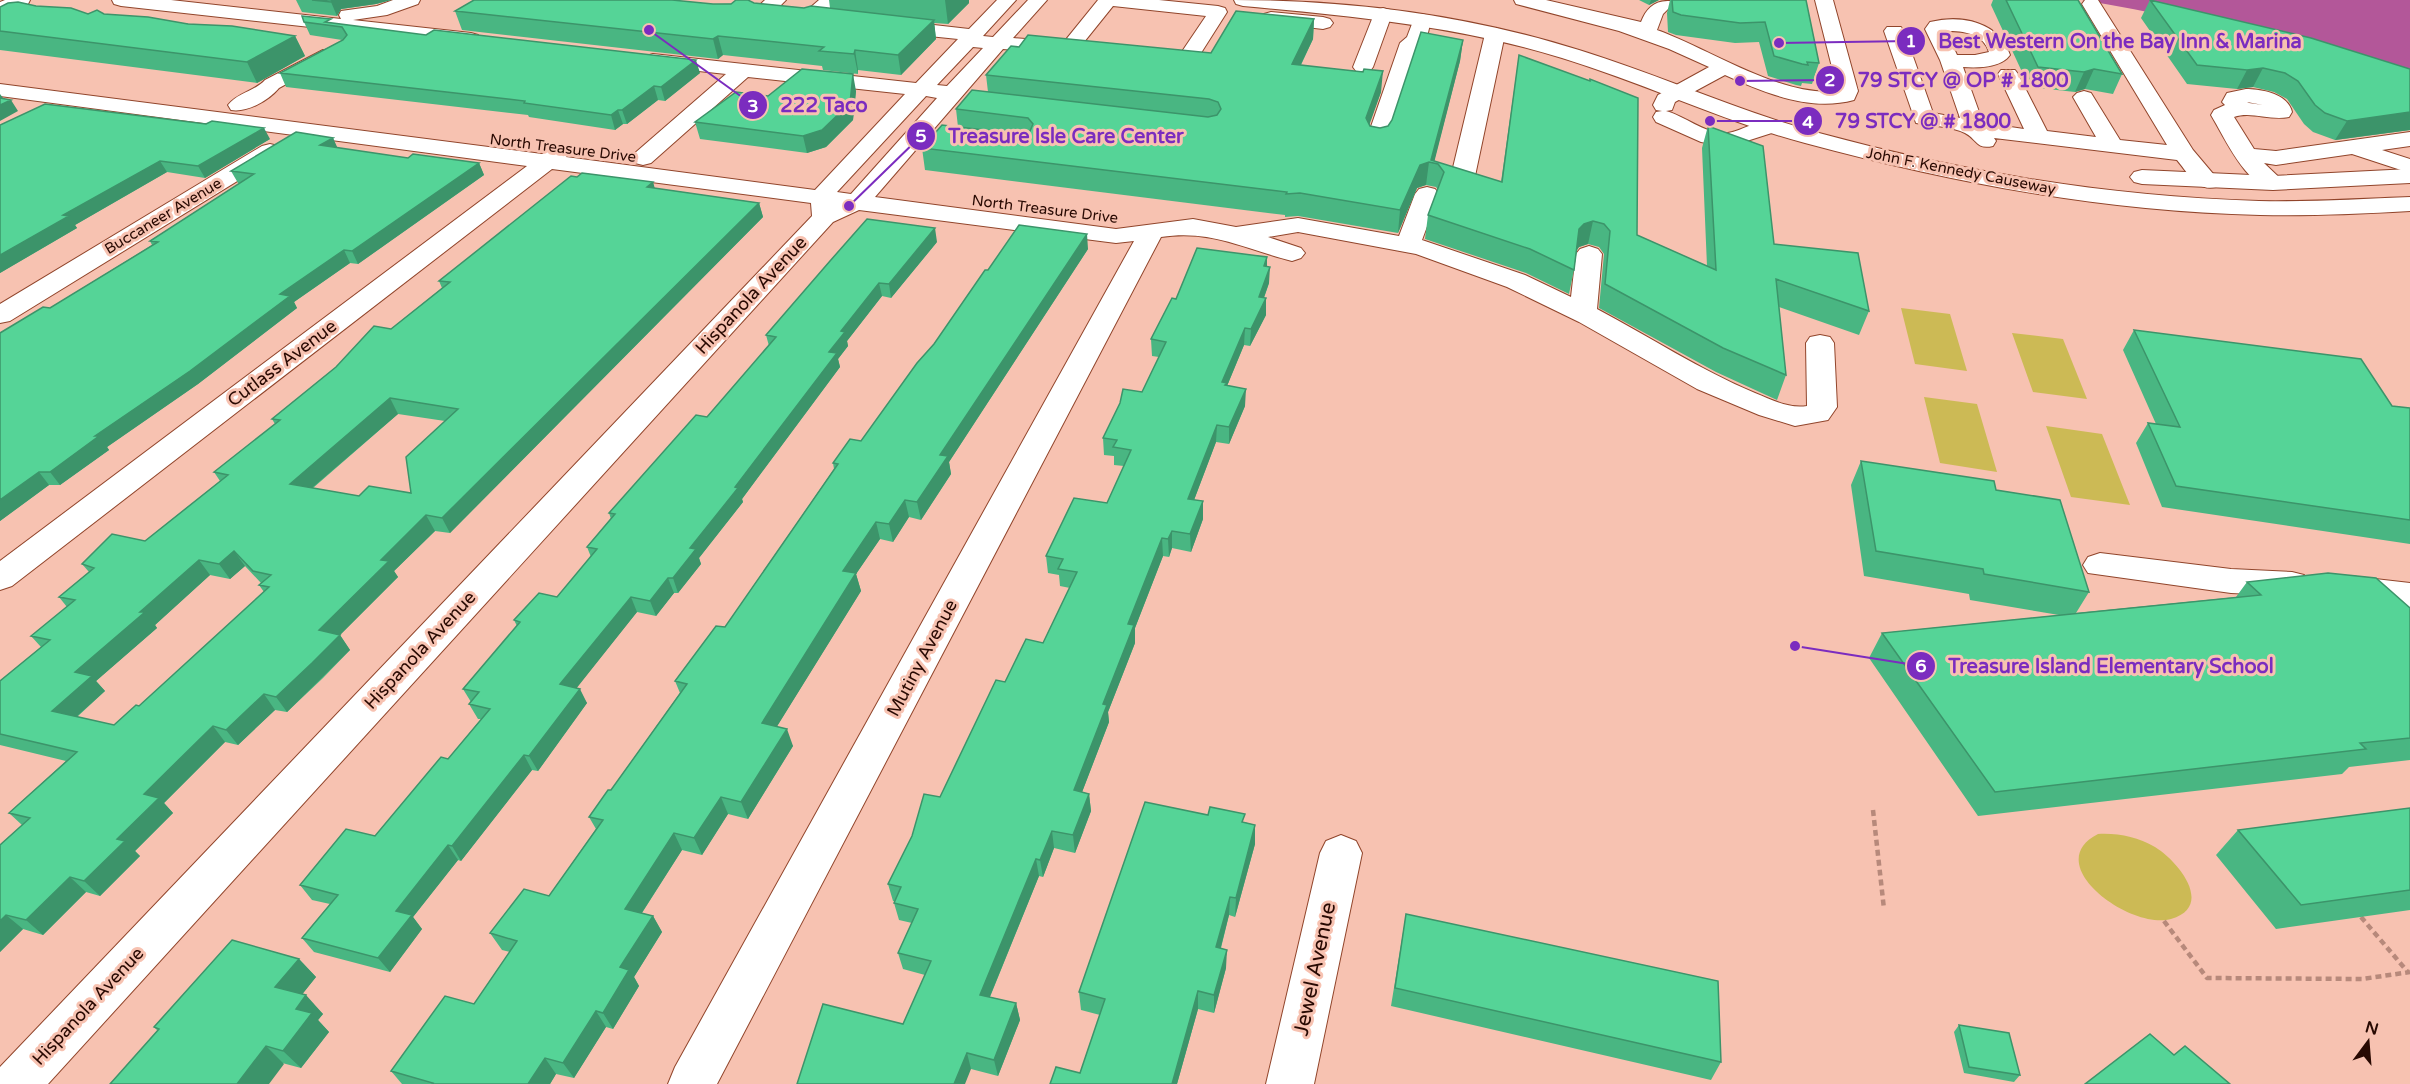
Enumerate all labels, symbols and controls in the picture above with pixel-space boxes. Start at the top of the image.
callout: Best Western On the Bay Inn & Marina [1896,22,2314,60]
text: 1 [1905,30,1917,52]
text: Best Western On the Bay Inn & Marina [1938,30,2302,54]
callout: 79 STCY @ OP # 1800 [1815,61,2080,99]
text: 2 [1824,69,1836,91]
text: 79 STCY @ OP # 1800 [1857,69,2069,93]
callout: 222 Taco [738,86,879,124]
text: 222 Taco [780,94,868,118]
text: 3 [747,95,759,117]
callout: 79 STCY @ # 1800 [1793,102,2023,140]
text: 79 STCY @ # 1800 [1835,110,2012,134]
text: 4 [1802,111,1814,133]
callout: Treasure Isle Care Center [906,117,1196,155]
text: 5 [915,125,927,147]
text: Treasure Isle Care Center [947,125,1184,149]
street label: North Treasure Drive [489,130,637,166]
street label: John F. Kennedy Causeway [1865,144,2057,198]
street label: Buccaneer Avenue [101,174,225,258]
street label: North Treasure Drive [971,191,1119,227]
street label: Hispanola Avenue [691,231,811,359]
street label: Cutlass Avenue [223,315,341,411]
street label: Hispanola Avenue [360,586,480,714]
street label: Mutiny Avenue [882,596,962,720]
callout: Treasure Island Elementary School [1906,647,2285,685]
text: 6 [1915,655,1927,677]
text: Treasure Island Elementary School [1947,655,2274,679]
street label: Jewel Avenue [1289,900,1341,1038]
street label: Hispanola Avenue [28,942,148,1070]
north arrow [2338,1012,2398,1072]
text: N [2363,1017,2381,1040]

